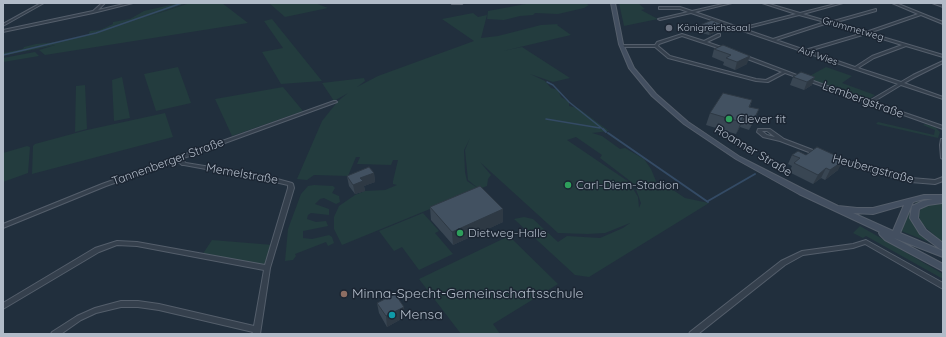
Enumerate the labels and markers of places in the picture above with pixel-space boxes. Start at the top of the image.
place label: Königreichssaal [677,22,750,34]
marker: Königreichssaal [664,23,674,33]
place label: Clever fit [737,112,786,126]
marker: Clever fit [724,114,734,124]
place label: Carl-Diem-Stadion [576,178,679,192]
marker: Carl-Diem-Stadion [563,180,573,190]
place label: Dietweg-Halle [468,226,547,240]
marker: Dietweg-Halle [455,228,465,238]
place label: Minna-Specht-Gemeinschaftsschule [352,286,583,302]
marker: Minna-Specht-Gemeinschaftsschule [339,289,349,299]
place label: Mensa [400,307,443,323]
marker: Mensa [387,310,397,320]

